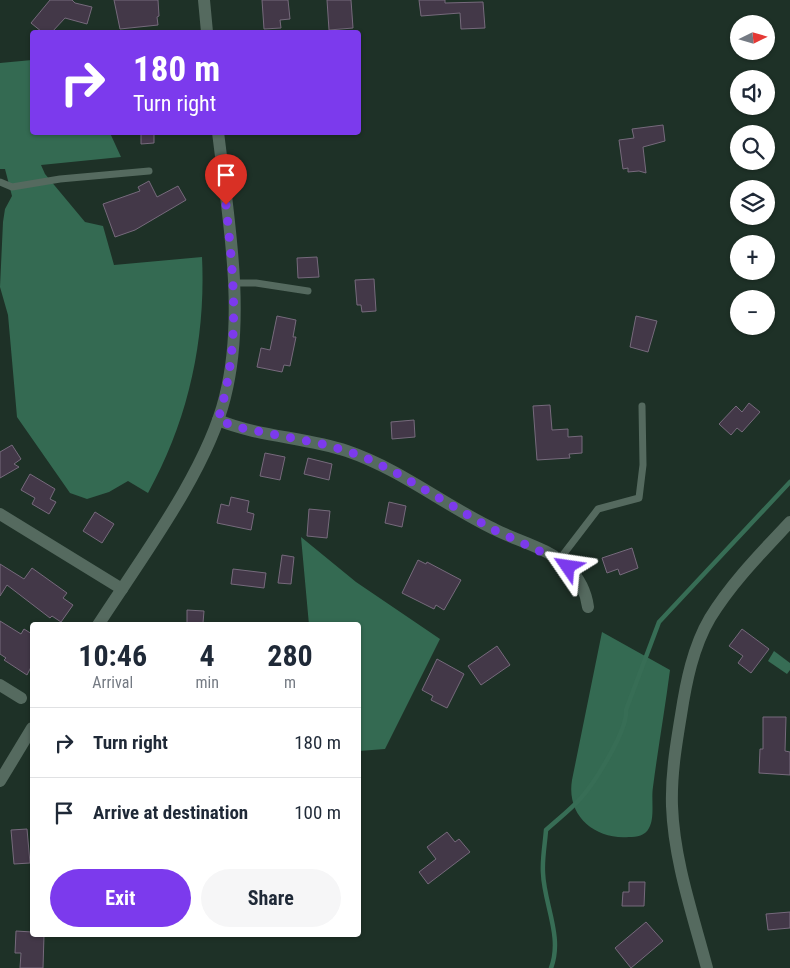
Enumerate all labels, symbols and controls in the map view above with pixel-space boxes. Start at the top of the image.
north arrow [730,15,775,60]
map controls [730,15,775,335]
text: 180 m [133,49,220,90]
icon: right [50,50,115,115]
button: sound [730,70,775,115]
text: Turn right [133,91,216,116]
button: search [730,125,775,170]
pin [205,154,247,205]
icon: arrive [212,161,240,189]
button: layers [730,180,775,225]
button: + [730,235,775,280]
button: − [730,290,775,335]
position arrow [541,540,593,592]
text: 10:46 [78,638,147,673]
text: 4 [200,638,215,673]
text: 280 [267,638,313,673]
text: Arrival [92,673,133,692]
text: min [195,673,219,692]
text: m [284,673,296,692]
icon: right [50,729,78,757]
text: Turn right [93,731,168,754]
text: 180 m [294,731,341,754]
icon: arrive [50,799,78,827]
text: Arrive at destination [93,801,248,824]
text: 100 m [294,801,341,824]
button: Exit [50,869,191,927]
button: Share [201,869,341,927]

